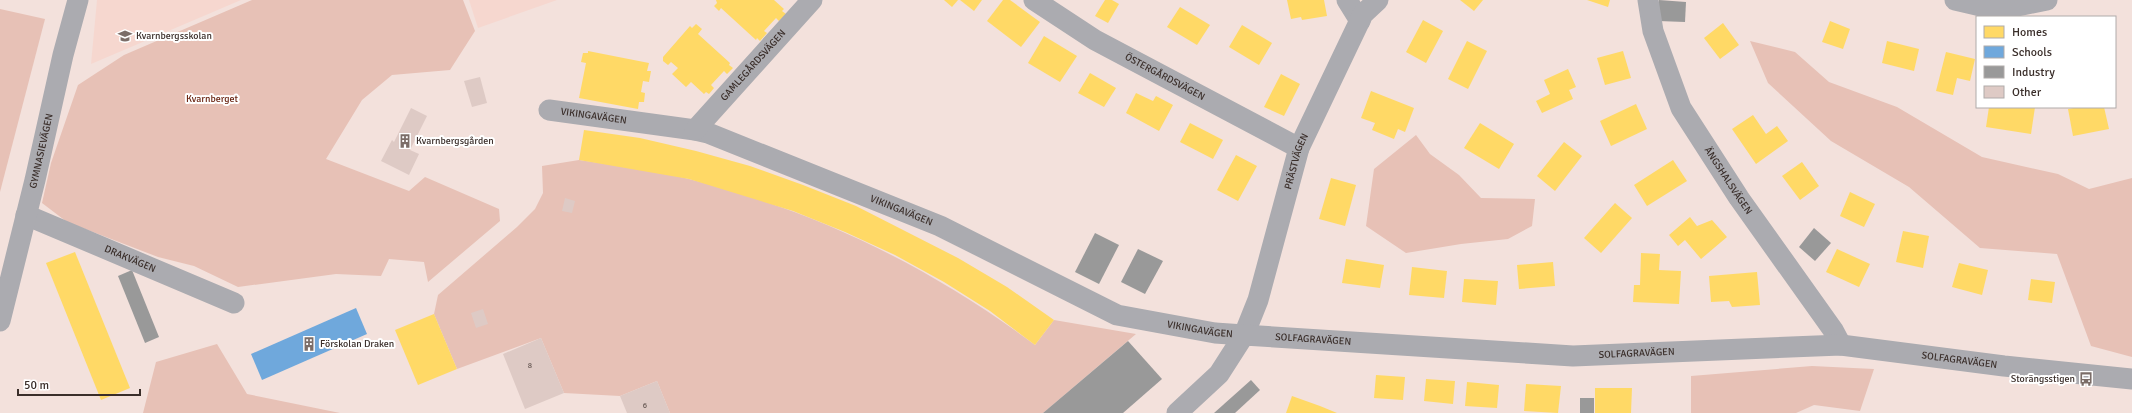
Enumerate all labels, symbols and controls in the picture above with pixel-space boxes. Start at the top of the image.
legend [1976,16,2116,108]
text: Homes [2012,25,2047,40]
street label: GAMLEGÅRDSVÄGEN [718,27,788,103]
school or university icon: Kvarnbergsskolan [117,28,133,44]
place label: Kvarnbergsskolan [136,30,212,42]
text: Schools [2012,45,2052,60]
street label: ÖSTERGÅRDSVÄGEN [1123,51,1207,103]
text: Industry [2012,65,2055,80]
text: Other [2012,85,2042,100]
park label: Kvarnberget [186,93,239,105]
street label: VIKINGAVÄGEN [560,106,627,127]
street label: GYMNASIEVÄGEN [27,112,56,190]
street label: PRÄSTVÄGEN [1282,131,1311,191]
building icon: Kvarnbergsgården [397,133,413,149]
place label: Kvarnbergsgården [416,135,494,147]
street label: ÄNGSHALSVÄGEN [1702,145,1755,217]
street label: VIKINGAVÄGEN [868,193,934,228]
street label: DRAKVÄGEN [103,243,158,275]
street label: VIKINGAVÄGEN [1166,318,1233,340]
street label: SOLFAGRAVÄGEN [1275,331,1352,348]
building icon: Förskolan Draken [301,336,317,352]
place label: Förskolan Draken [320,338,394,350]
street label: SOLFAGRAVÄGEN [1598,346,1675,361]
street label: SOLFAGRAVÄGEN [1921,349,1998,371]
house number: 8 [528,360,532,370]
scale bar [18,371,140,397]
bus stop icon: Storängsstigen [2078,371,2094,387]
place label: Storängsstigen [2011,373,2075,385]
text: 50 m [24,378,49,393]
house number: 6 [643,400,647,410]

